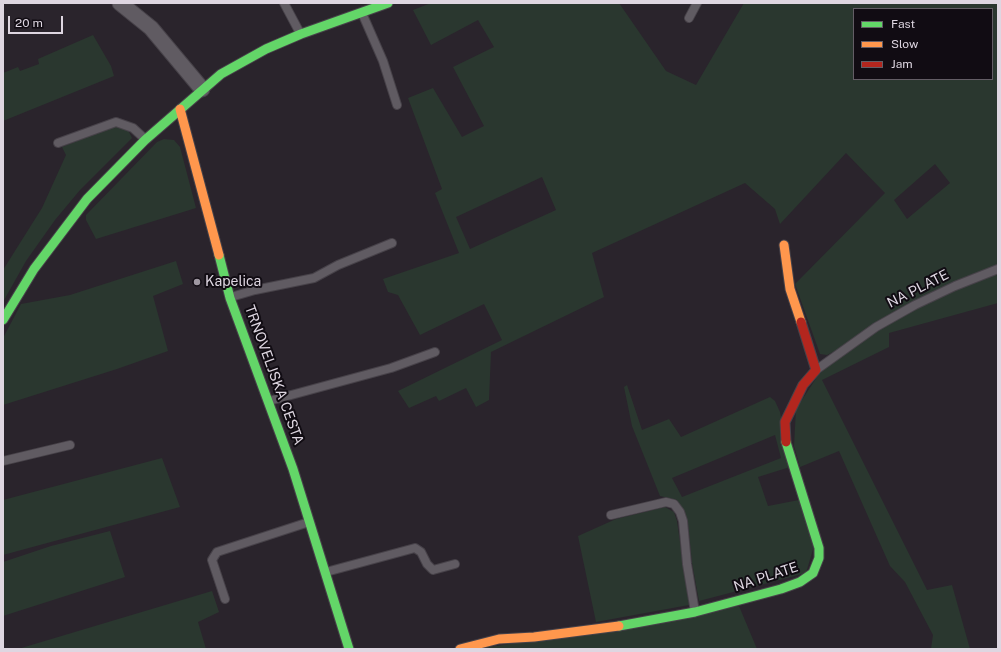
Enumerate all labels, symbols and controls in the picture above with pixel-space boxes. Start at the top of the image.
scale bar [10,8,65,34]
legend [853,8,993,80]
text: 20 m [15,16,43,30]
text: Fast [891,17,915,31]
text: Slow [891,37,918,51]
text: Jam [891,57,913,71]
street label: NA PLATE [884,266,952,312]
place label: Kapelica [205,274,261,290]
marker: Kapelica [192,277,202,287]
street label: TRNOVELJSKA CESTA [241,303,307,447]
street label: NA PLATE [732,559,800,595]

